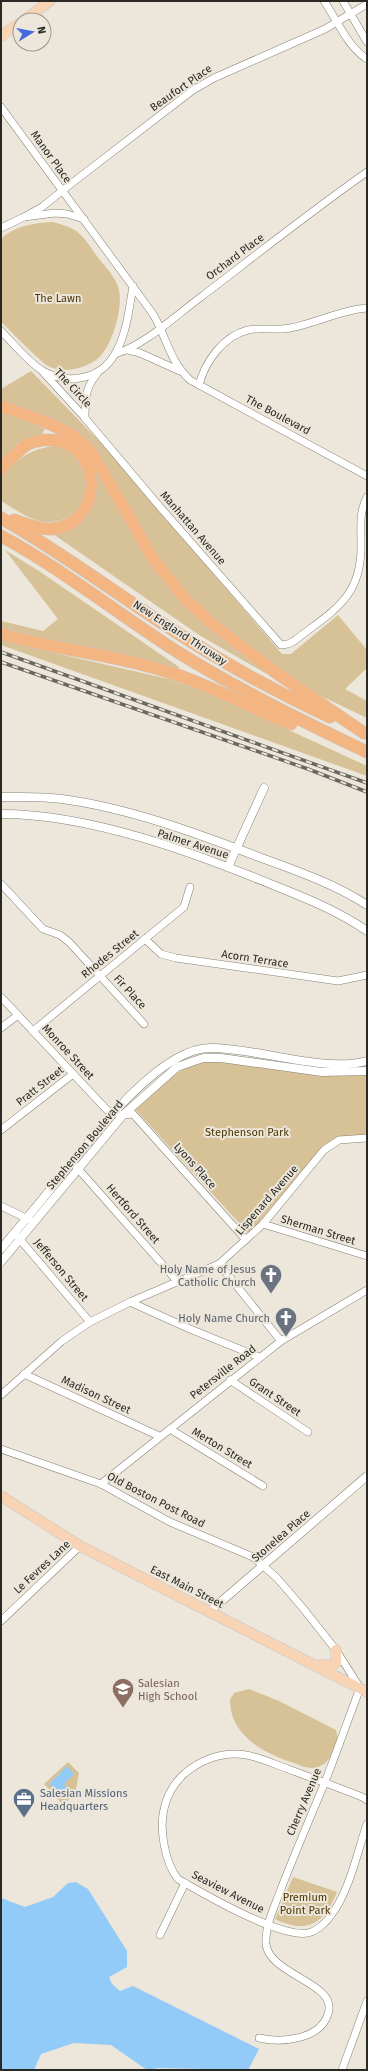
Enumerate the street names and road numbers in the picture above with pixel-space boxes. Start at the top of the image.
street label: Beaufort Place [148,62,214,114]
street label: Manor Place [28,128,74,186]
street label: Orchard Place [203,231,267,283]
street label: The Circle [52,366,94,410]
street label: The Boulevard [243,393,313,437]
street label: Manhattan Avenue [158,489,228,567]
street label: New England Thruway [131,598,230,668]
street label: Palmer Avenue [156,826,230,862]
street label: Rhodes Street [79,927,141,981]
street label: Acorn Terrace [221,947,289,971]
street label: Fir Place [111,972,149,1012]
street label: Monroe Street [39,1022,97,1082]
street label: Pratt Street [14,1063,66,1109]
street label: Stephenson Boulevard [44,1098,126,1192]
street label: Lyons Place [171,1140,219,1192]
street label: Lispenard Avenue [233,1162,301,1238]
street label: Hertford Street [104,1181,163,1247]
street label: Sherman Street [279,1212,357,1248]
street label: Jefferson Street [31,1236,91,1304]
street label: Petersville Road [187,1342,259,1402]
street label: Madison Street [59,1373,133,1417]
street label: Grant Street [247,1375,304,1419]
street label: Merton Street [189,1425,255,1471]
street label: Old Boston Post Road [105,1470,207,1530]
street label: Stonelea Place [249,1507,313,1565]
street label: Le Fevres Lane [11,1538,73,1596]
street label: East Main Street [148,1563,226,1611]
street label: Cherry Avenue [284,1766,324,1838]
street label: Seaview Avenue [190,1868,266,1916]

